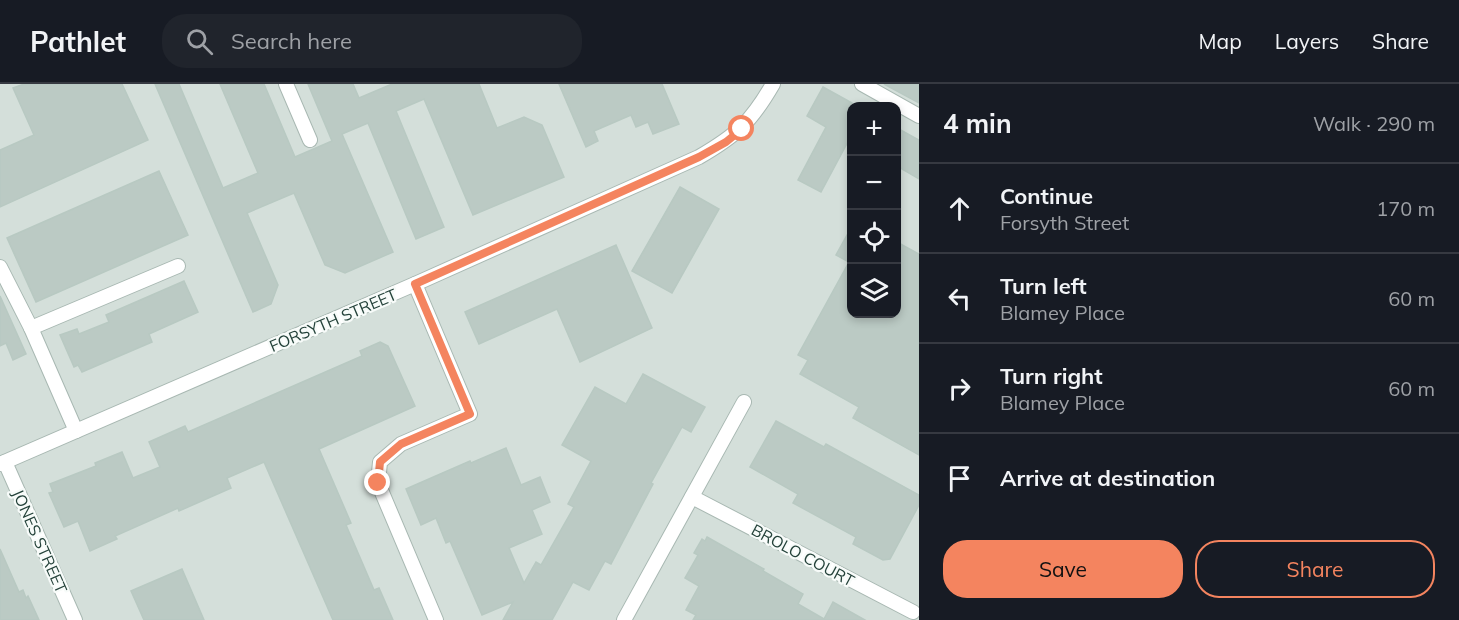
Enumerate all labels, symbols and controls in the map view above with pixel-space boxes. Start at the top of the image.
search box [162,14,582,68]
text: Pathlet [30,24,126,59]
icon: search [183,25,216,58]
text: Search here [231,27,352,55]
text: Map [1199,28,1242,54]
text: Layers [1275,28,1339,54]
text: Share [1372,28,1429,54]
map controls [847,102,901,318]
button: + [847,102,901,156]
text: 4 min [943,107,1012,140]
text: Walk · 290 m [1313,111,1435,136]
route start [728,115,754,141]
button: − [847,156,901,210]
text: Continue [1000,182,1093,210]
icon: ahead [943,192,976,225]
text: 170 m [1376,196,1435,221]
button: locate [847,210,901,264]
text: Forsyth Street [1000,210,1129,235]
button: layers [847,264,901,318]
text: Turn left [1000,272,1087,300]
icon: left [943,282,976,315]
street label: FORSYTH STREET [266,284,400,356]
text: 60 m [1388,286,1435,311]
text: Blamey Place [1000,300,1125,325]
text: Turn right [1000,362,1103,390]
icon: right [943,372,976,405]
text: 60 m [1388,376,1435,401]
text: Blamey Place [1000,390,1125,415]
icon: arrive [943,462,976,495]
text: Arrive at destination [1000,464,1215,492]
route end [364,469,390,495]
street label: JONES STREET [8,486,72,596]
street label: BROLO COURT [748,519,858,591]
button: Save [943,540,1183,598]
button: Share [1195,540,1435,598]

